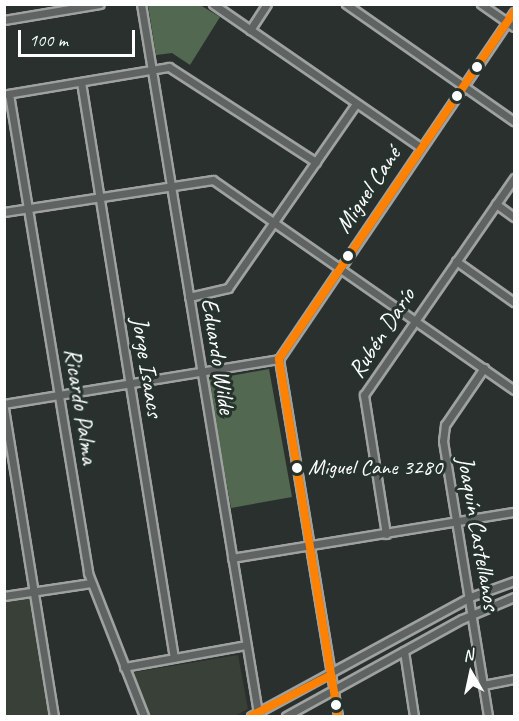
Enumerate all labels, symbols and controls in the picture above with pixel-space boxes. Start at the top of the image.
scale bar [21,18,138,56]
text: 100 m [29,29,68,51]
unlabelled marker [471,61,483,73]
unlabelled marker [451,90,463,102]
street label: Miguel Cané [329,142,407,238]
unlabelled marker [342,250,354,262]
street label: Rubén Darío [342,283,422,383]
street label: Eduardo Wilde [195,296,241,416]
street label: Jorge Isaacs [125,315,169,419]
street label: Ricardo Palma [58,346,104,466]
street label: Joaquín Castellanos [450,454,506,612]
place label: Miguel Cane 3280 [308,455,442,481]
marker: Miguel Cane 3280 [291,462,303,474]
north arrow [441,643,501,703]
text: N [462,645,475,666]
unlabelled marker [330,699,342,711]

